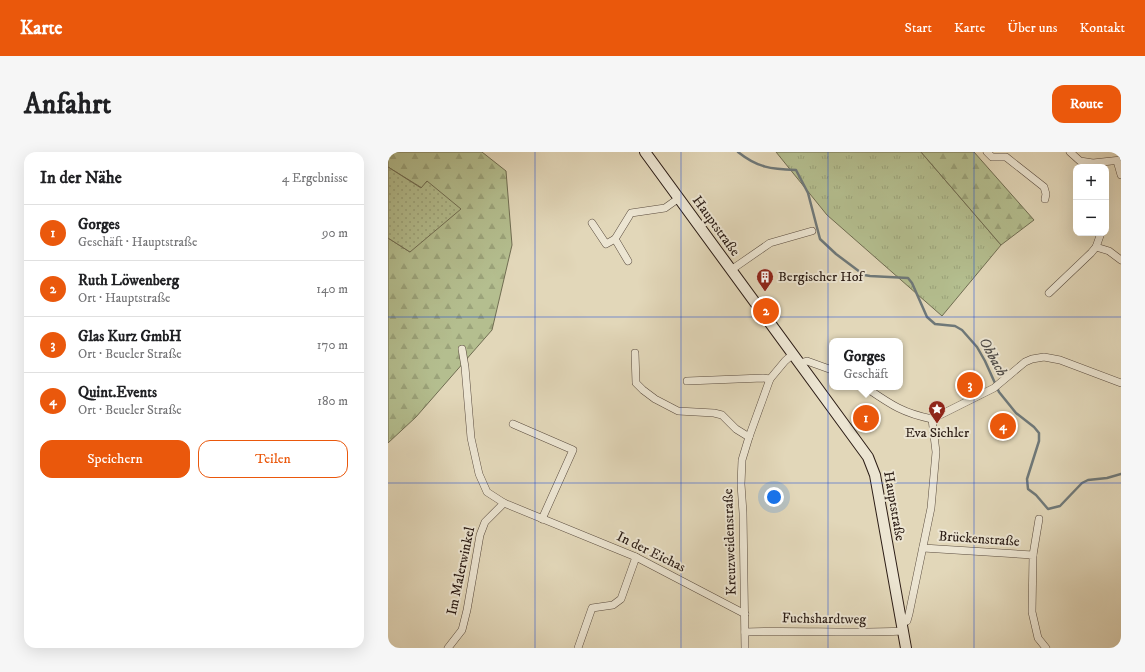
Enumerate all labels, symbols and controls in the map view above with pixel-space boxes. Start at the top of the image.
text: Karte [20,17,62,40]
text: Start [905,19,932,37]
text: Karte [954,19,985,37]
text: Über uns [1007,19,1057,37]
text: Kontakt [1079,19,1125,37]
button: Route [1052,85,1121,123]
text: Anfahrt [24,87,111,122]
map controls [1073,164,1109,236]
button: + [1073,164,1109,200]
text: In der Nähe [40,167,122,189]
text: 4 Ergebnisse [282,170,348,186]
street label: Hauptstraße [688,192,744,260]
button: − [1073,200,1109,236]
text: Gorges [78,215,120,234]
text: 1 [51,225,55,241]
text: 90 m [322,225,348,241]
text: Geschäft · Hauptstraße [78,234,197,250]
building icon: Bergischer Hof [755,267,775,292]
place label: Bergischer Hof [778,268,866,286]
text: Ruth Löwenberg [78,271,179,290]
text: 2 [50,281,56,297]
text: 140 m [316,281,348,297]
text: Ort · Hauptstraße [78,290,170,306]
pin: 2 [753,296,779,326]
text: Glas Kurz GmbH [78,327,182,346]
water label: Ohbach [975,334,1012,380]
text: 3 [51,337,55,353]
text: 170 m [317,337,348,353]
popup [829,338,903,390]
text: Ort · Beueler Straße [78,346,182,362]
text: Gorges [843,347,885,366]
text: Geschäft [843,366,889,382]
pin: 3 [957,370,983,400]
text: Quint.Events [78,383,157,402]
text: 4 [49,393,57,409]
text: 180 m [317,393,348,409]
place icon: Eva Sichler [927,399,947,424]
text: Ort · Beueler Straße [78,402,182,418]
pin: 1 [853,403,879,433]
pin: 4 [990,411,1016,441]
place label: Eva Sichler [905,424,970,442]
button: Speichern [40,440,190,478]
button: Teilen [198,440,348,478]
street label: Hauptstraße [879,470,909,542]
your location [764,487,784,507]
street label: Kreuzweidenstraße [719,488,741,596]
street label: Im Malerwinkel [443,524,479,617]
street label: Brückenstraße [938,527,1020,551]
street label: In der Eichas [614,528,689,577]
street label: Fuchshardtweg [782,609,867,629]

